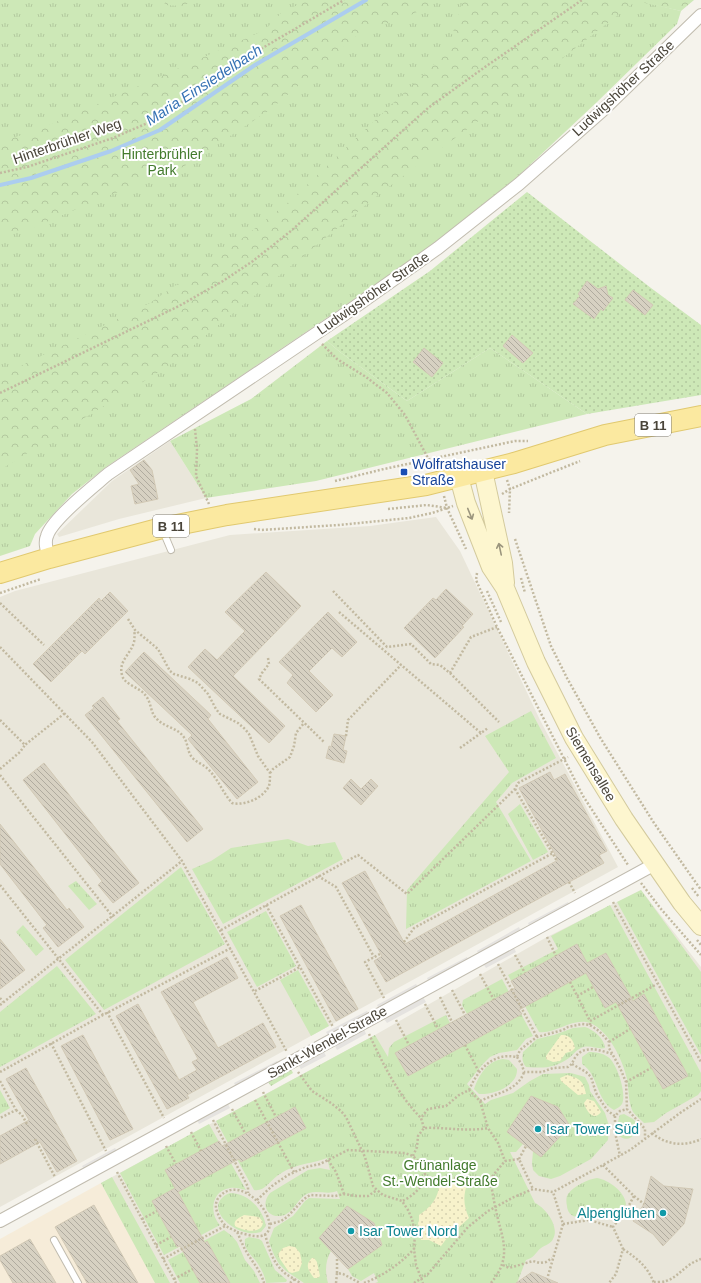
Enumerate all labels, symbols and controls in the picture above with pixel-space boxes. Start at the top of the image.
street label: Ludwigshöher Straße [569,37,677,139]
water label: Maria Einsiedelbach [142,41,265,128]
street label: Hinterbrühler Weg [11,115,123,167]
park label: Hinterbrühler Park [122,146,203,178]
street label: Ludwigshöher Straße [314,248,432,338]
road number: B 11 [635,414,671,436]
place label: Wolfratshauser Straße [412,456,506,488]
marker: Wolfratshauser Straße [399,467,409,477]
one-way arrow [467,508,475,520]
road number: B 11 [153,515,189,537]
one-way arrow [495,543,503,556]
street label: Siemensallee [562,724,620,804]
street label: Sankt-Wendel-Straße [264,1002,390,1082]
place label: Isar Tower Süd [546,1121,639,1137]
marker: Isar Tower Süd [533,1124,543,1134]
park label: Grünanlage St.-Wendel-Straße [382,1157,498,1189]
place label: Alpenglühen [577,1205,655,1221]
marker: Alpenglühen [658,1208,668,1218]
place label: Isar Tower Nord [359,1223,458,1239]
marker: Isar Tower Nord [346,1226,356,1236]

